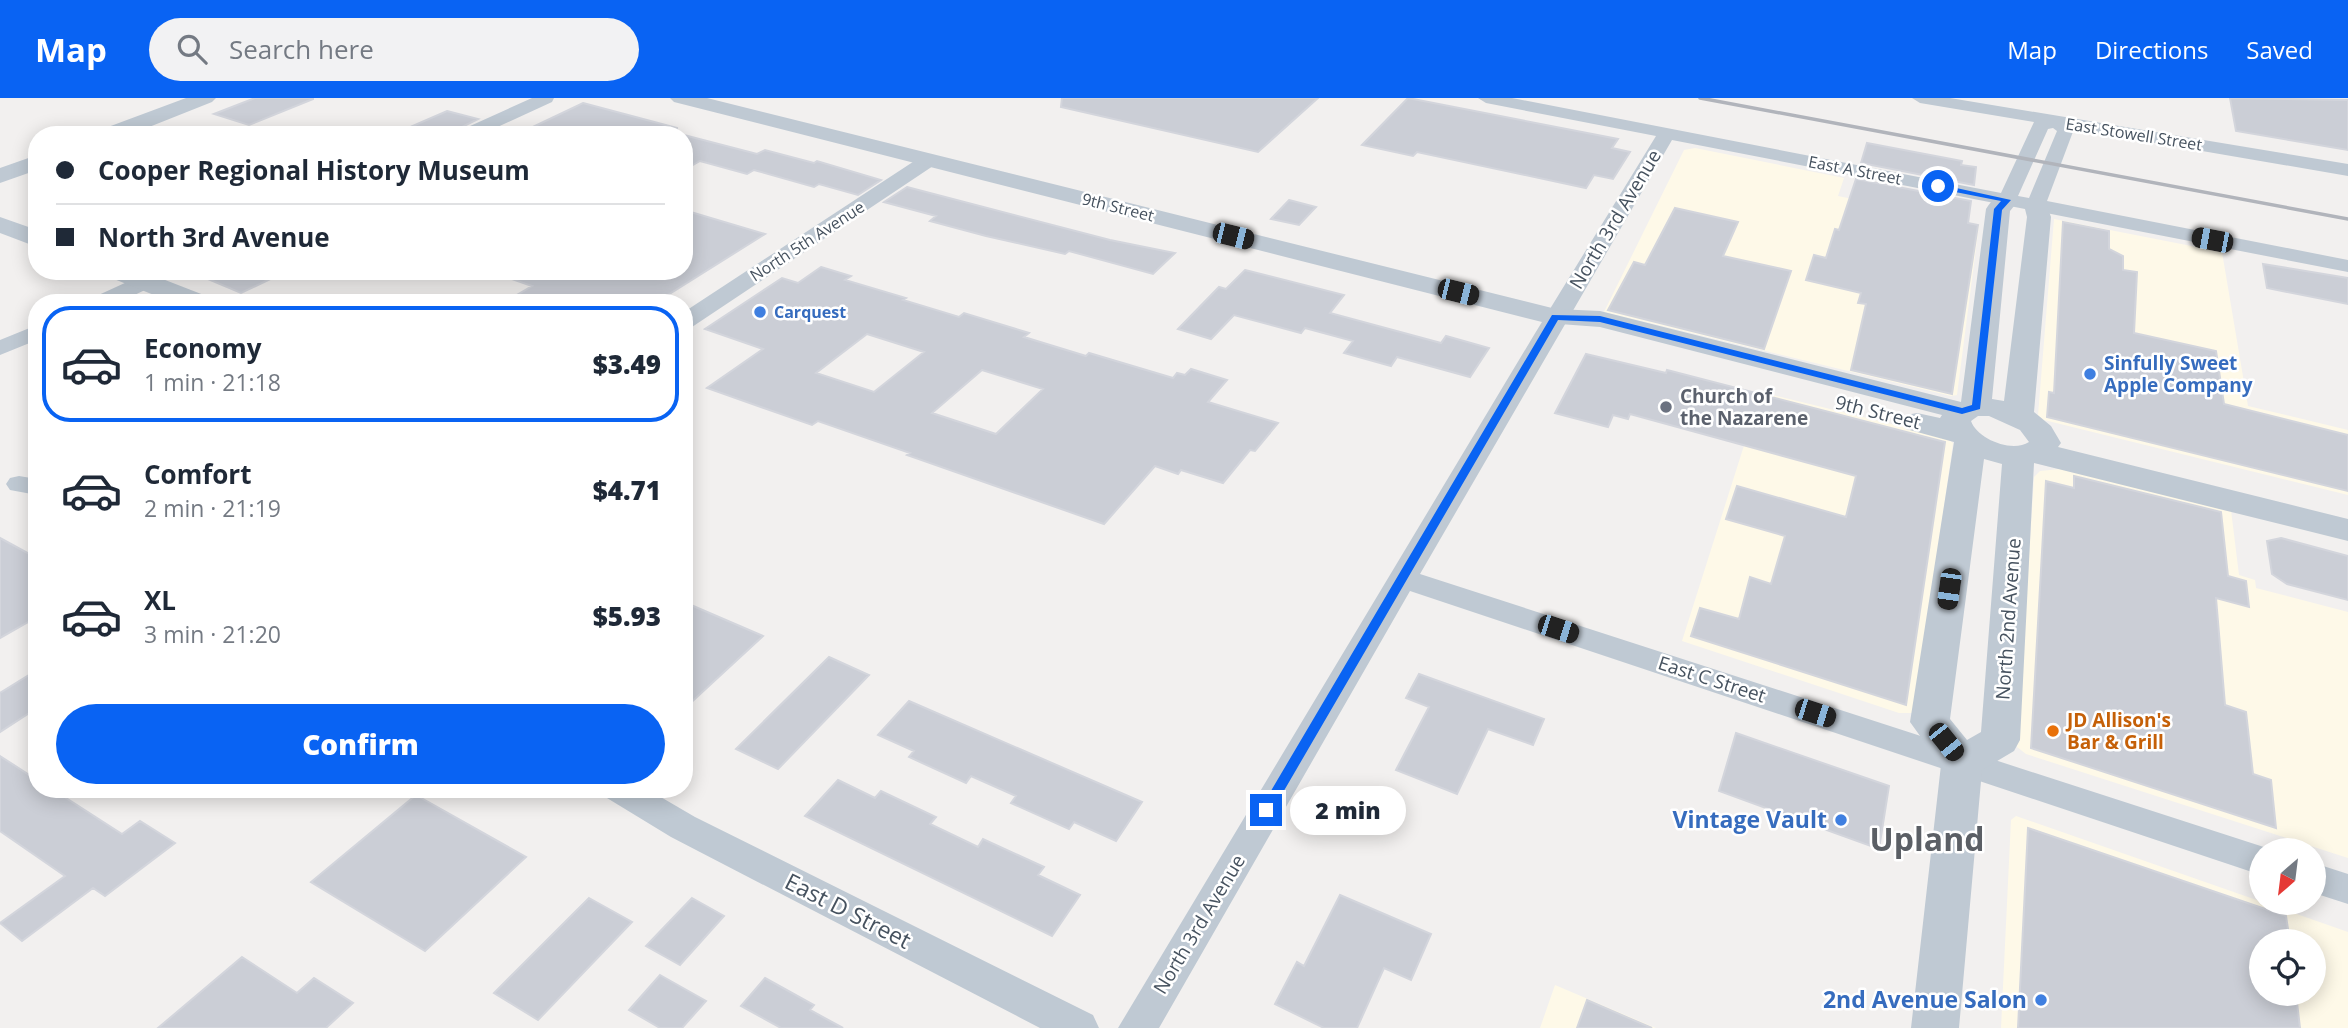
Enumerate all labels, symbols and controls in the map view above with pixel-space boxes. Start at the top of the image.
search box [149,18,639,81]
text: Map [35,27,107,72]
icon: search [173,30,211,68]
text: Search here [229,31,374,67]
text: Map [2007,33,2057,66]
text: Directions [2095,33,2208,66]
text: Saved [2246,33,2313,66]
street label: East Stowell Street [2064,112,2204,156]
street label: North 3rd Avenue [1563,145,1667,293]
street label: East A Street [1807,150,1904,190]
text: Cooper Regional History Museum [98,152,530,188]
route start [1922,170,1954,202]
street label: 9th Street [1080,187,1157,227]
street label: North 5th Avenue [745,196,869,286]
text: North 3rd Avenue [98,219,330,255]
car [1211,221,1256,251]
car [2190,226,2235,254]
car [1436,277,1481,307]
place label: Carquest [774,301,846,323]
marker: Carquest [752,304,768,320]
text: Economy [144,330,262,366]
icon: car [60,333,123,396]
text: $3.49 [593,346,661,382]
place label: Sinfully Sweet Apple Company [2104,350,2253,398]
text: 1 min · 21:18 [144,366,281,398]
marker: Sinfully Sweet Apple Company [2082,366,2098,382]
place label: Church of the Nazarene [1680,383,1808,431]
street label: 9th Street [1833,389,1924,435]
marker: Church of the Nazarene [1658,399,1674,415]
text: Comfort [144,456,251,492]
icon: car [60,459,123,522]
text: $4.71 [593,472,661,508]
text: 2 min · 21:19 [144,492,281,524]
street label: North 2nd Avenue [1989,537,2027,701]
car [1936,567,1963,611]
text: XL [144,582,176,618]
icon: car [60,585,123,648]
text: $5.93 [593,598,661,634]
car [1535,613,1582,645]
text: 3 min · 21:20 [144,618,281,650]
street label: East C Street [1655,649,1769,709]
car [1792,697,1839,729]
button: Confirm [56,704,665,784]
place label: JD Allison's Bar & Grill [2065,707,2171,755]
car [1925,719,1968,765]
marker: JD Allison's Bar & Grill [2045,723,2061,739]
callout: 2 min [1290,786,1406,834]
route end [1250,794,1282,826]
text: 2 min [1315,794,1381,826]
place label: Vintage Vault [1673,803,1827,835]
marker: Vintage Vault [1833,812,1849,828]
district label: Upland [1870,817,1984,860]
north arrow [2249,838,2326,915]
map controls [2249,838,2326,1006]
street label: North 3rd Avenue [1147,850,1251,998]
street label: East D Street [780,865,917,956]
button: locate [2249,929,2326,1006]
place label: 2nd Avenue Salon [1823,983,2027,1015]
marker: 2nd Avenue Salon [2033,992,2049,1008]

